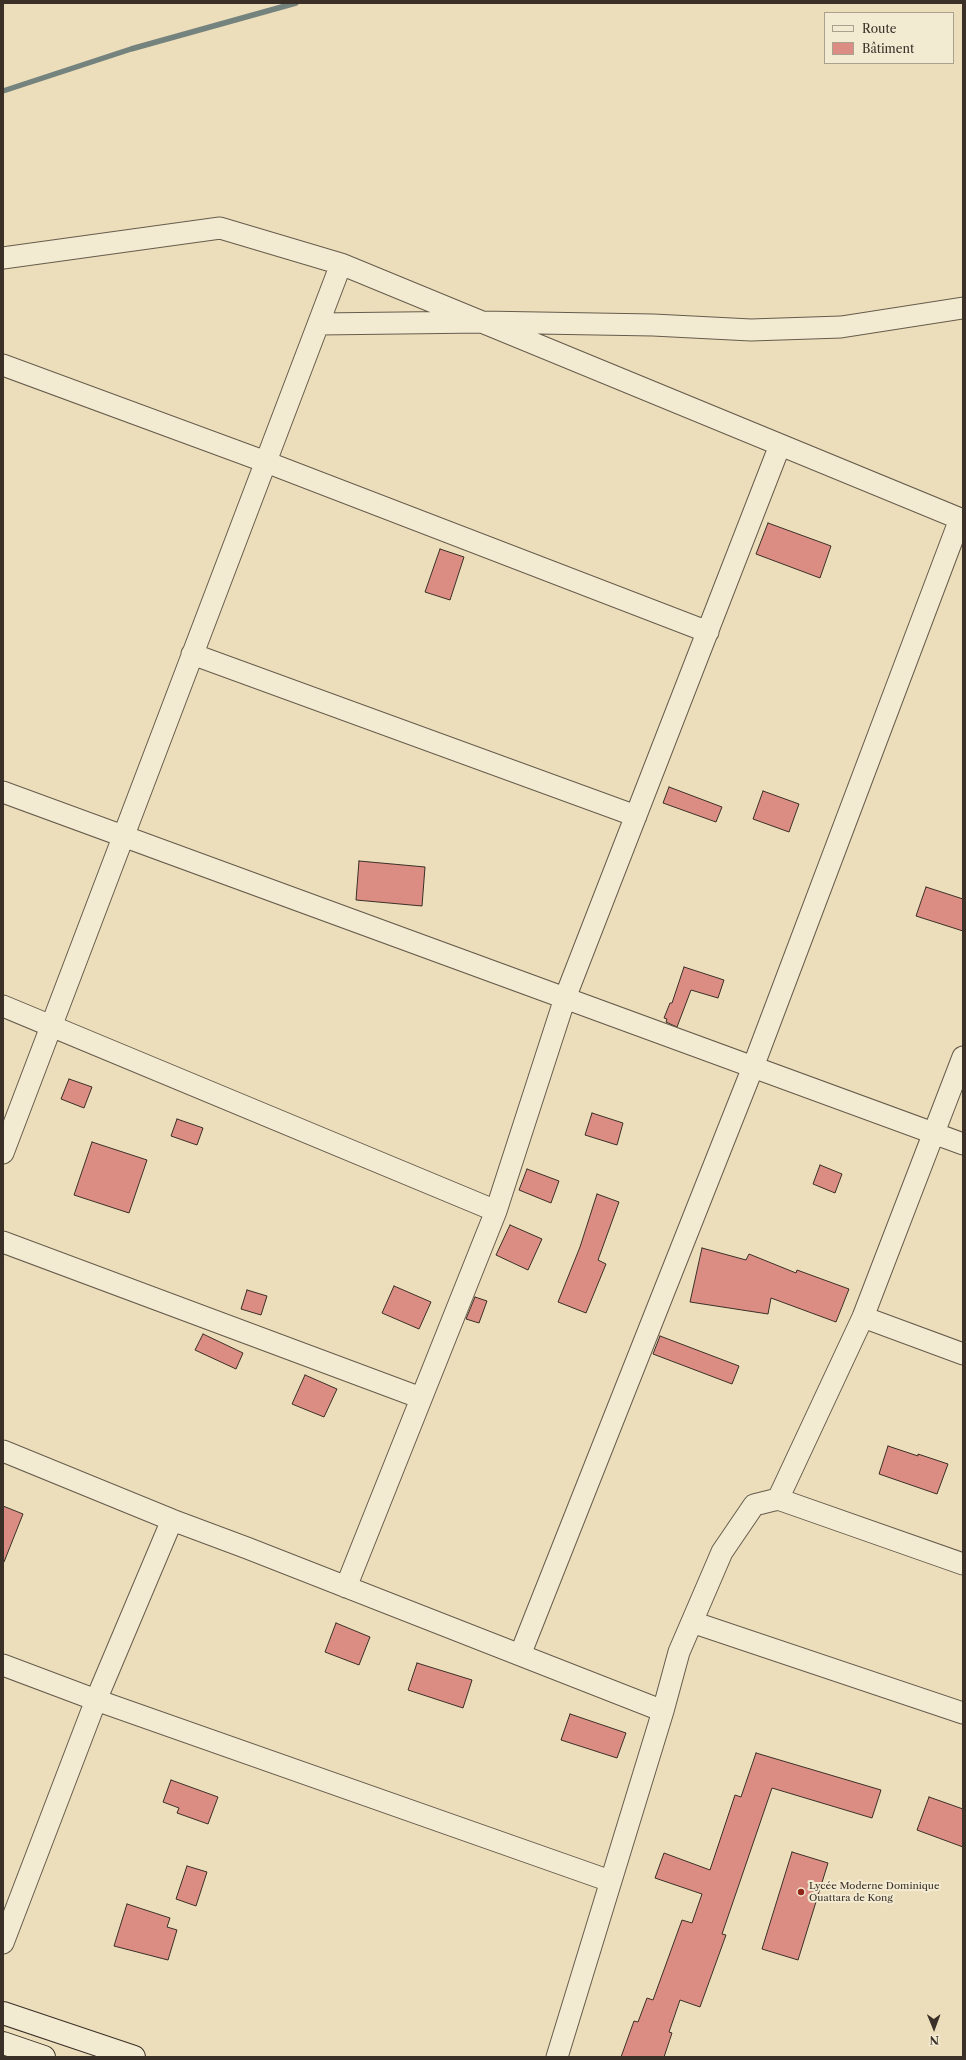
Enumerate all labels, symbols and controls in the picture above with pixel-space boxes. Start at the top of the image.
legend [824,12,954,64]
text: Route [862,21,896,36]
text: Bâtiment [862,41,914,56]
place label: Lycée Moderne Dominique Ouattara de Kong [809,1880,940,1904]
marker: Lycée Moderne Dominique Ouattara de Kong [796,1887,806,1897]
north arrow [914,2008,954,2048]
text: N [929,2033,939,2047]

